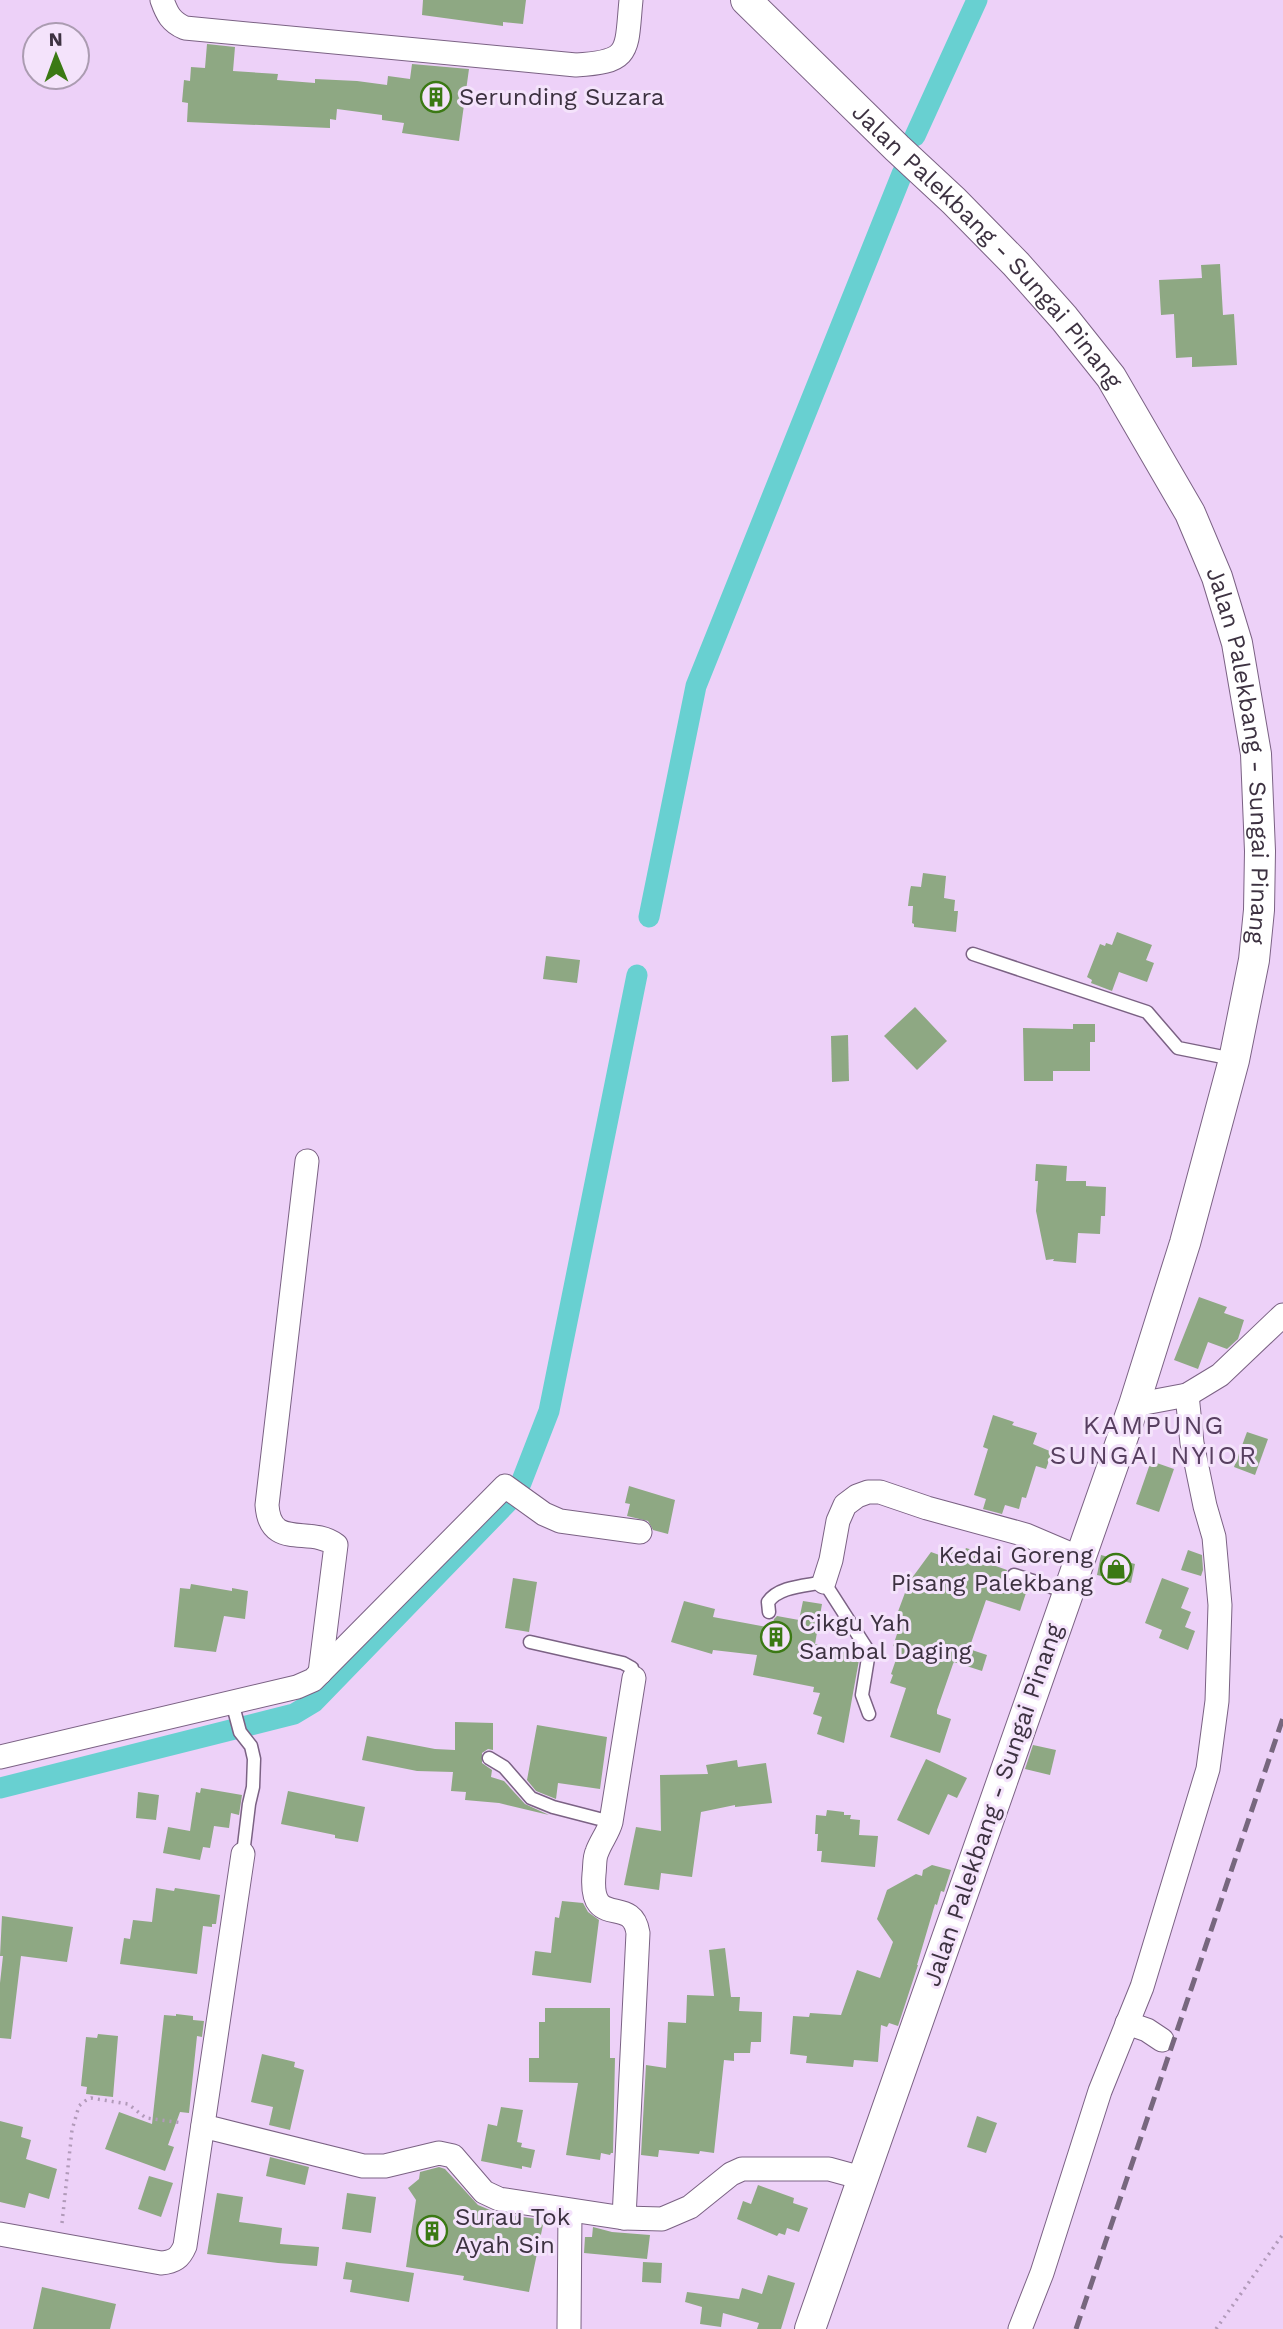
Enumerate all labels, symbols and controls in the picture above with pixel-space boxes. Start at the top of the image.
north arrow [21,21,91,91]
text: N [48,28,63,51]
building icon: Serunding Suzara [419,80,453,114]
place label: Serunding Suzara [459,83,664,111]
street label: Jalan Palekbang - Sungai Pinang [846,98,1129,393]
street label: Jalan Palekbang - Sungai Pinang [1200,562,1274,946]
district label: KAMPUNG SUNGAI NYIOR [1050,1410,1258,1470]
place label: Kedai Goreng Pisang Palekbang [891,1541,1093,1597]
shop icon: Kedai Goreng Pisang Palekbang [1099,1552,1133,1586]
place label: Cikgu Yah Sambal Daging [799,1609,972,1665]
building icon: Cikgu Yah Sambal Daging [759,1620,793,1654]
street label: Jalan Palekbang - Sungai Pinang [918,1620,1068,1990]
place label: Surau Tok Ayah Sin [455,2203,571,2259]
building icon: Surau Tok Ayah Sin [415,2214,449,2248]

